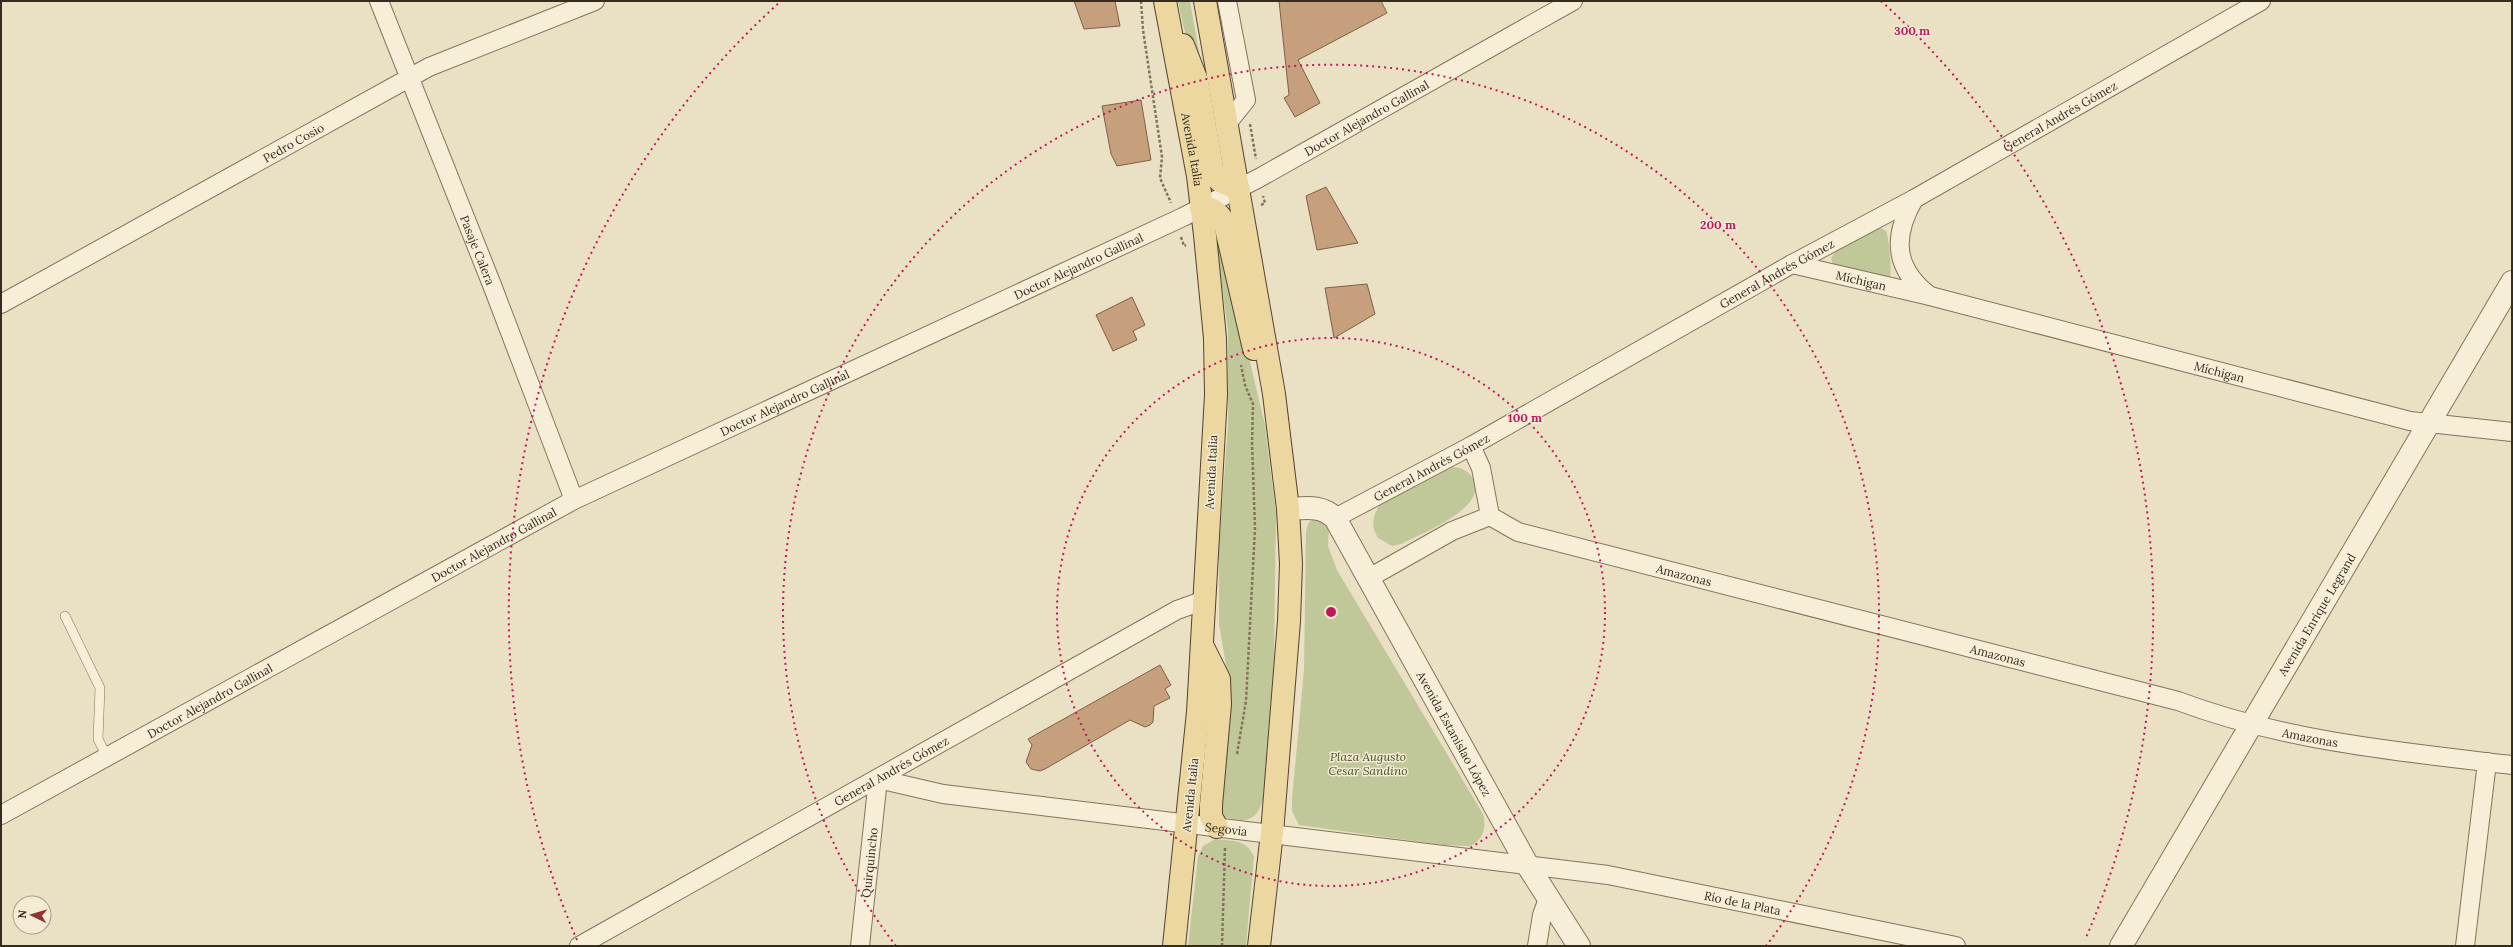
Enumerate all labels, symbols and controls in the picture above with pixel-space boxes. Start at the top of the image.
text: 300 m [1894,23,1930,38]
street label: Doctor Alejandro Gallinal [1301,76,1431,159]
street label: General Andrés Gómez [2000,77,2120,154]
street label: Avenida Italia [1179,110,1207,187]
street label: Pedro Cosio [260,119,326,165]
street label: Pasaje Calera [457,213,499,287]
text: 200 m [1700,217,1736,232]
street label: Doctor Alejandro Gallinal [1011,229,1145,302]
street label: General Andrés Gómez [1717,235,1837,311]
street label: Míchigan [1834,267,1888,293]
street label: Míchigan [2193,358,2246,385]
street label: Doctor Alejandro Gallinal [717,366,852,439]
text: 100 m [1508,410,1542,425]
street label: General Andrés Gómez [1371,430,1492,504]
street label: Avenida Italia [1202,434,1220,511]
street label: Doctor Alejandro Gallinal [428,504,559,585]
street label: Avenida Enrique Legrand [2274,550,2358,679]
street label: Amazonas [1654,560,1714,589]
centre of rings [1324,605,1338,619]
street label: Amazonas [1968,640,2028,669]
street label: Doctor Alejandro Gallinal [144,660,275,741]
street label: Avenida Estanislao López [1413,668,1495,799]
street label: Amazonas [2280,724,2340,750]
street label: General Andrés Gómez [831,732,951,809]
park label: Plaza Augusto Cesar Sandino [1328,749,1408,778]
street label: Avenida Italia [1179,757,1201,834]
street label: Segovia [1204,818,1248,839]
street label: Quirquincho [858,827,880,898]
street label: Río de la Plata [1703,887,1782,918]
north arrow [12,895,52,935]
text: N [15,909,29,919]

